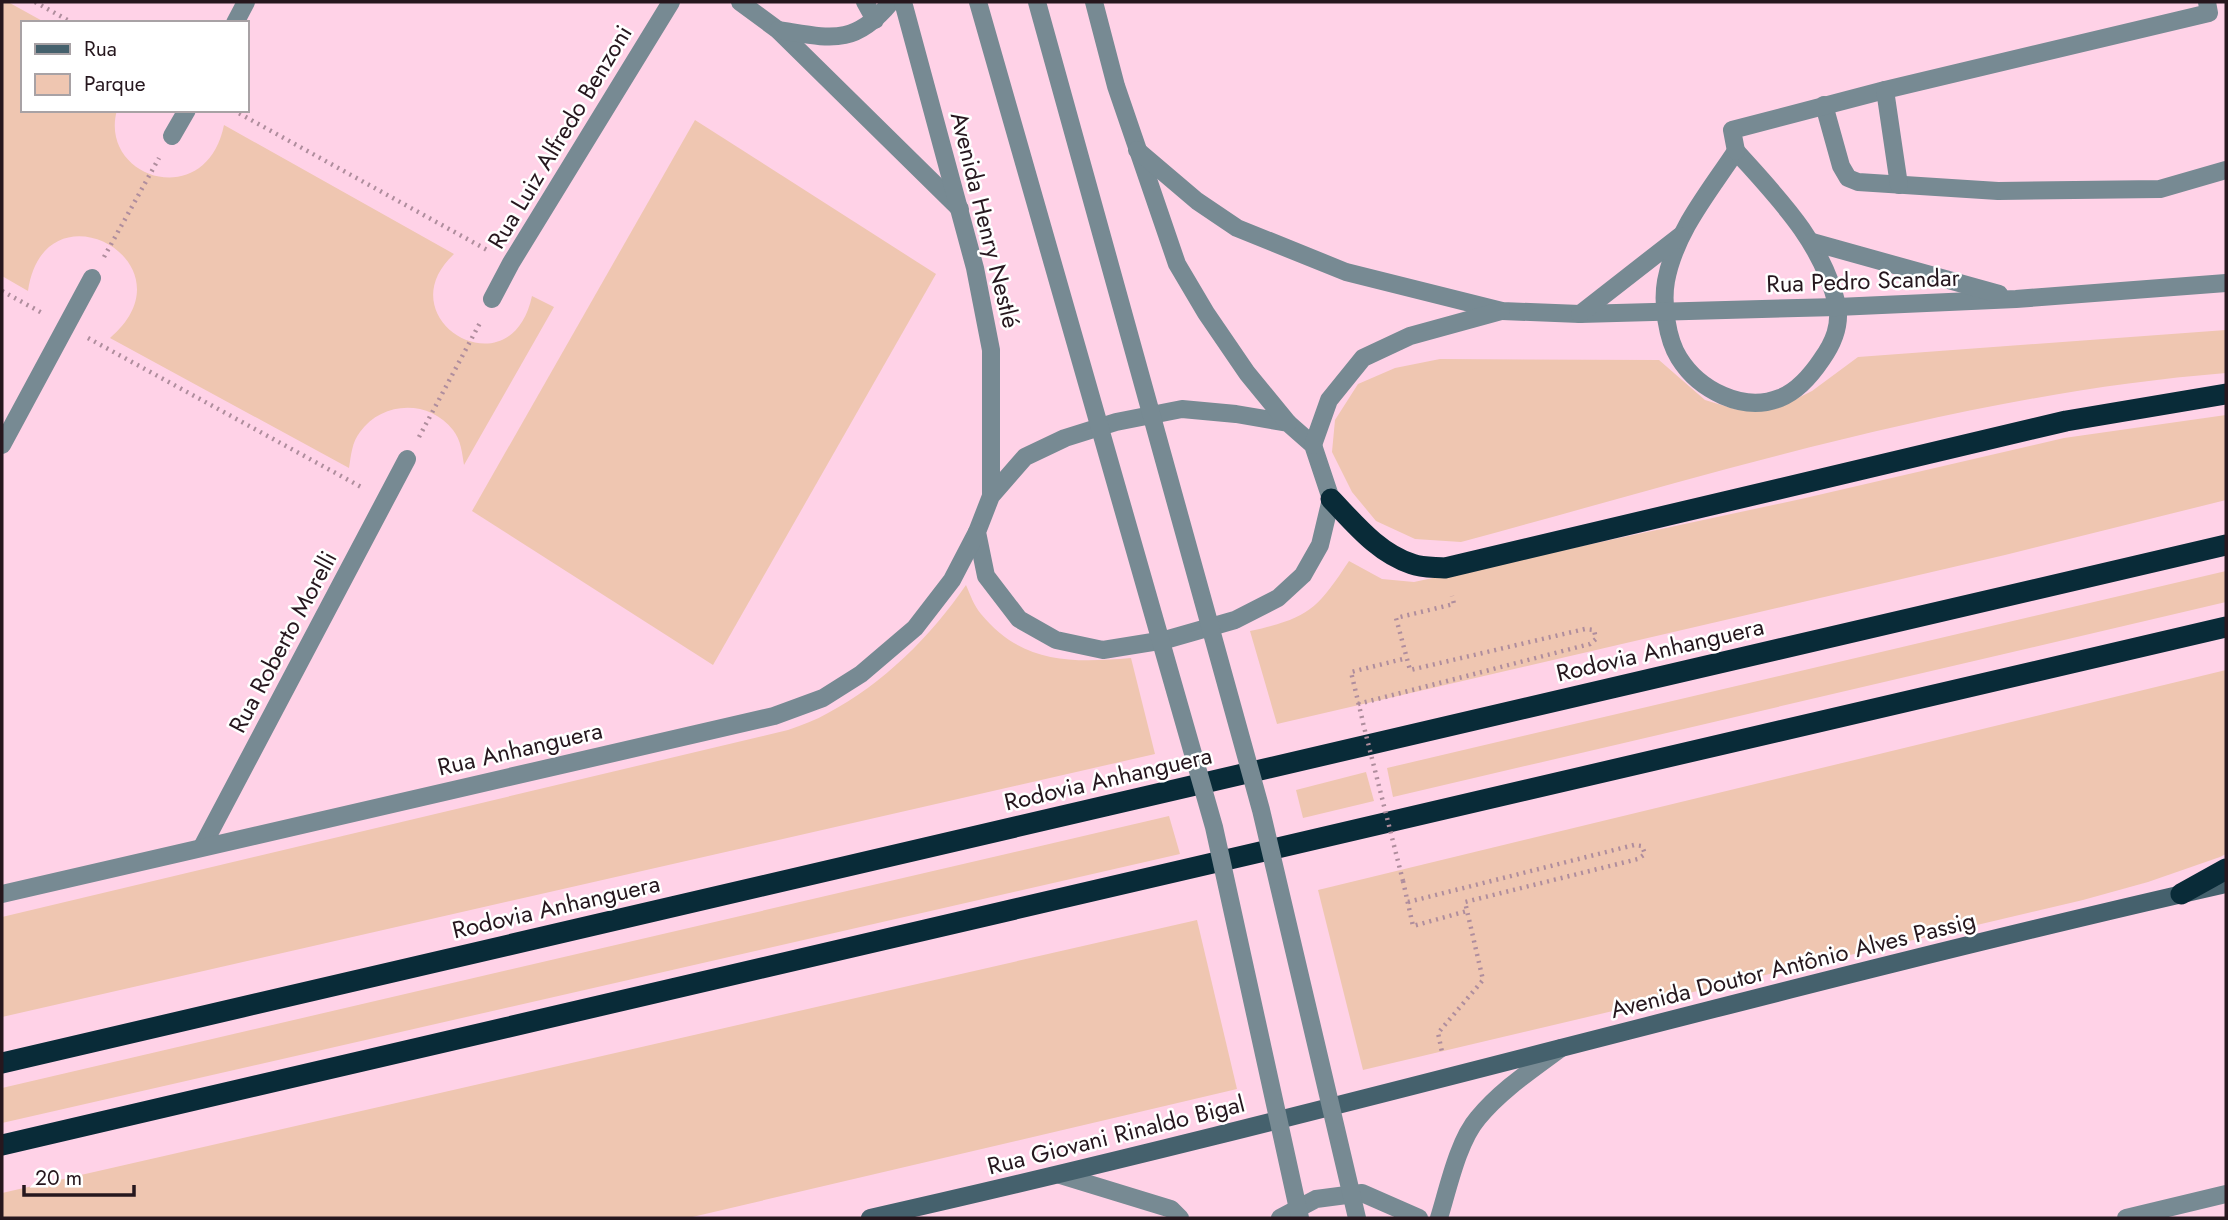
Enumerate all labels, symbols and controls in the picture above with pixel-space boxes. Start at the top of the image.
street label: Rua Luiz Alfredo Benzoni [479,18,640,255]
legend [21,21,248,112]
text: Rua [84,34,117,64]
text: Parque [84,69,146,99]
street label: Avenida Henry Nestlé [942,108,1029,332]
street label: Rua Pedro Scandar [1766,260,1961,301]
street label: Rua Roberto Morelli [220,544,345,739]
street label: Rodovia Anhanguera [1553,609,1767,690]
street label: Rua Anhanguera [434,713,606,785]
street label: Rodovia Anhanguera [1001,738,1215,819]
street label: Rodovia Anhanguera [449,866,663,947]
street label: Avenida Doutor Antônio Alves Passig [1607,902,1979,1027]
street label: Rua Giovani Rinaldo Bigal [983,1086,1248,1183]
scale bar [24,1154,135,1198]
text: 20 m [35,1163,82,1193]

